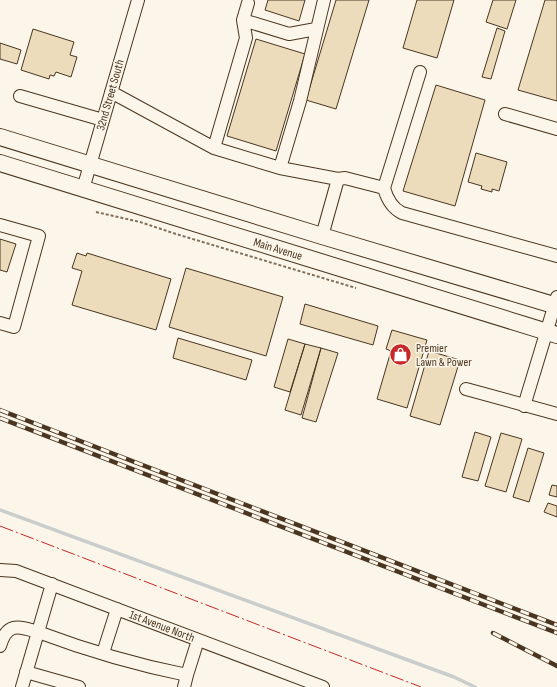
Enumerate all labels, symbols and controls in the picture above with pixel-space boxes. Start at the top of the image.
street label: 32nd Street South [93,58,128,132]
street label: Main Avenue [252,235,304,264]
place label: Premier Lawn & Power [416,341,472,370]
shop icon: Premier Lawn & Power [388,342,414,368]
street label: 1st Avenue North [127,607,197,646]

